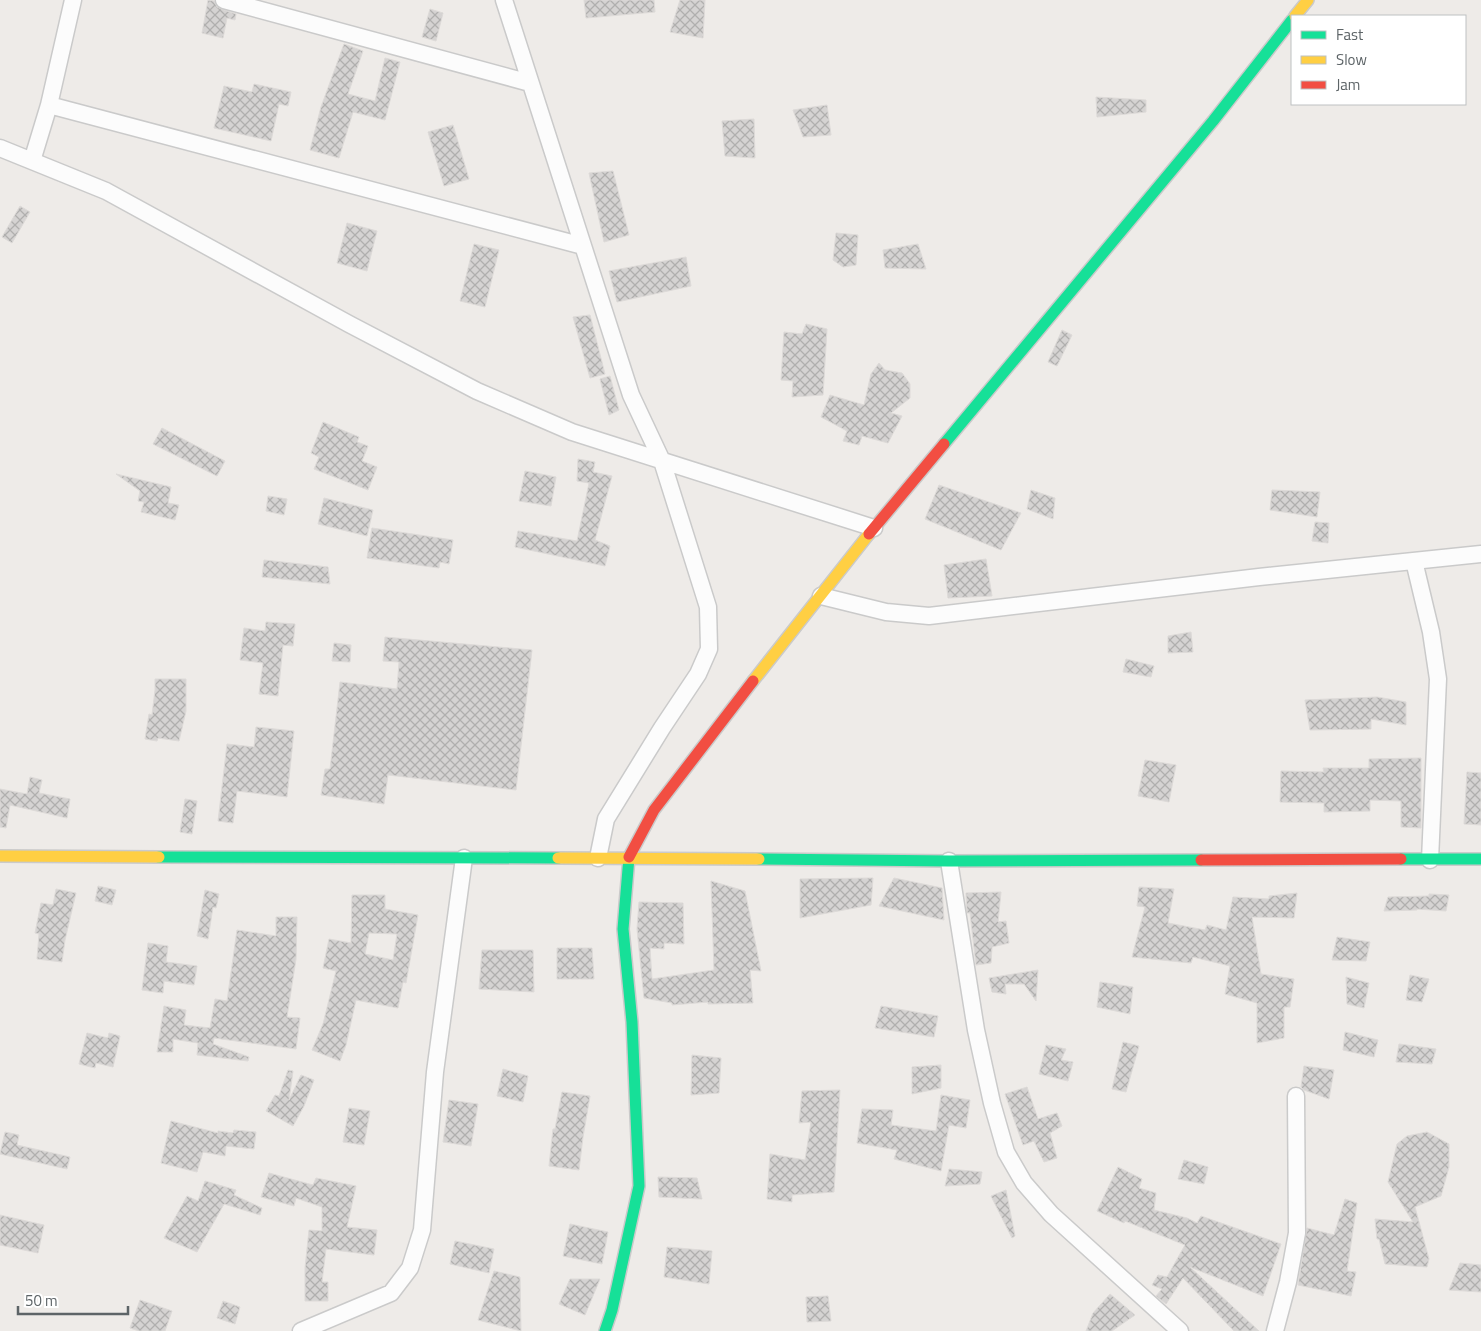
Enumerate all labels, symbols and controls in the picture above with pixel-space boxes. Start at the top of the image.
legend [1291,15,1466,105]
text: Fast [1336,23,1364,46]
text: Slow [1336,48,1367,71]
text: Jam [1336,73,1360,96]
scale bar [18,1284,128,1316]
text: 50 m [25,1289,58,1312]

